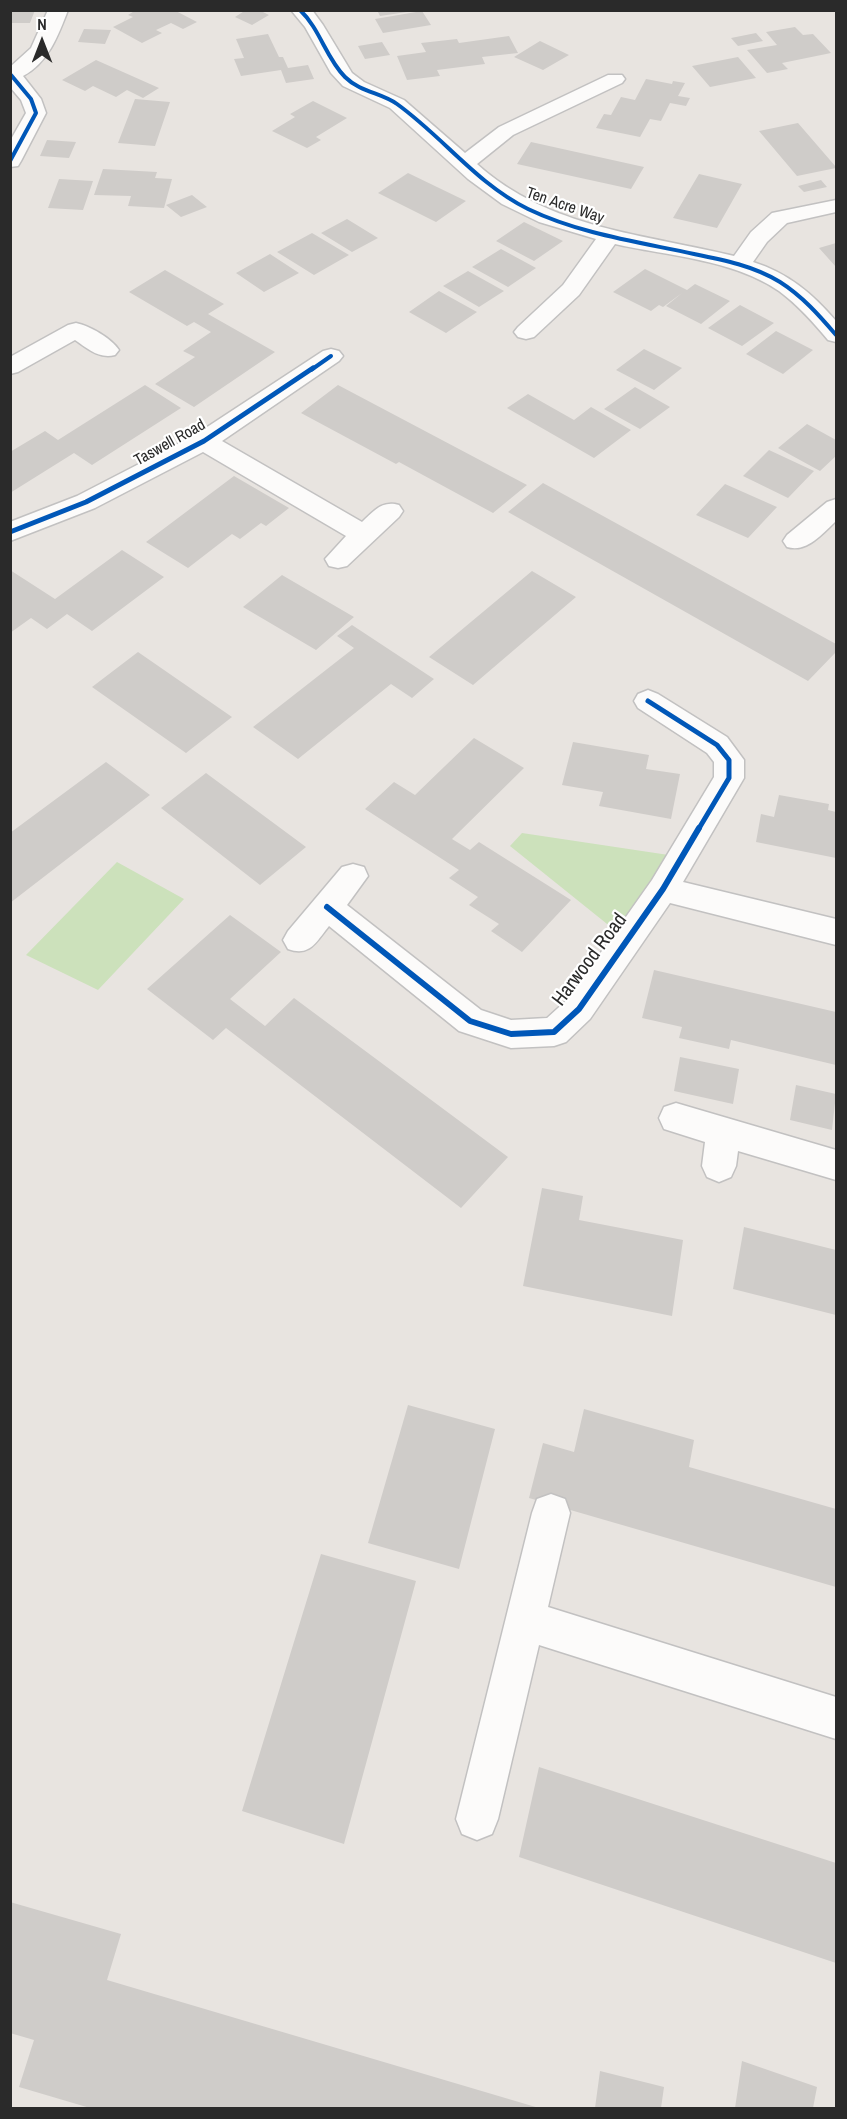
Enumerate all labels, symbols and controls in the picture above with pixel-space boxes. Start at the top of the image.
north arrow [12,12,72,72]
text: N [37,13,47,35]
street label: Ten Acre Way [523,184,607,228]
street label: Taswell Road [131,416,209,470]
street label: Harwood Road [548,909,632,1011]

